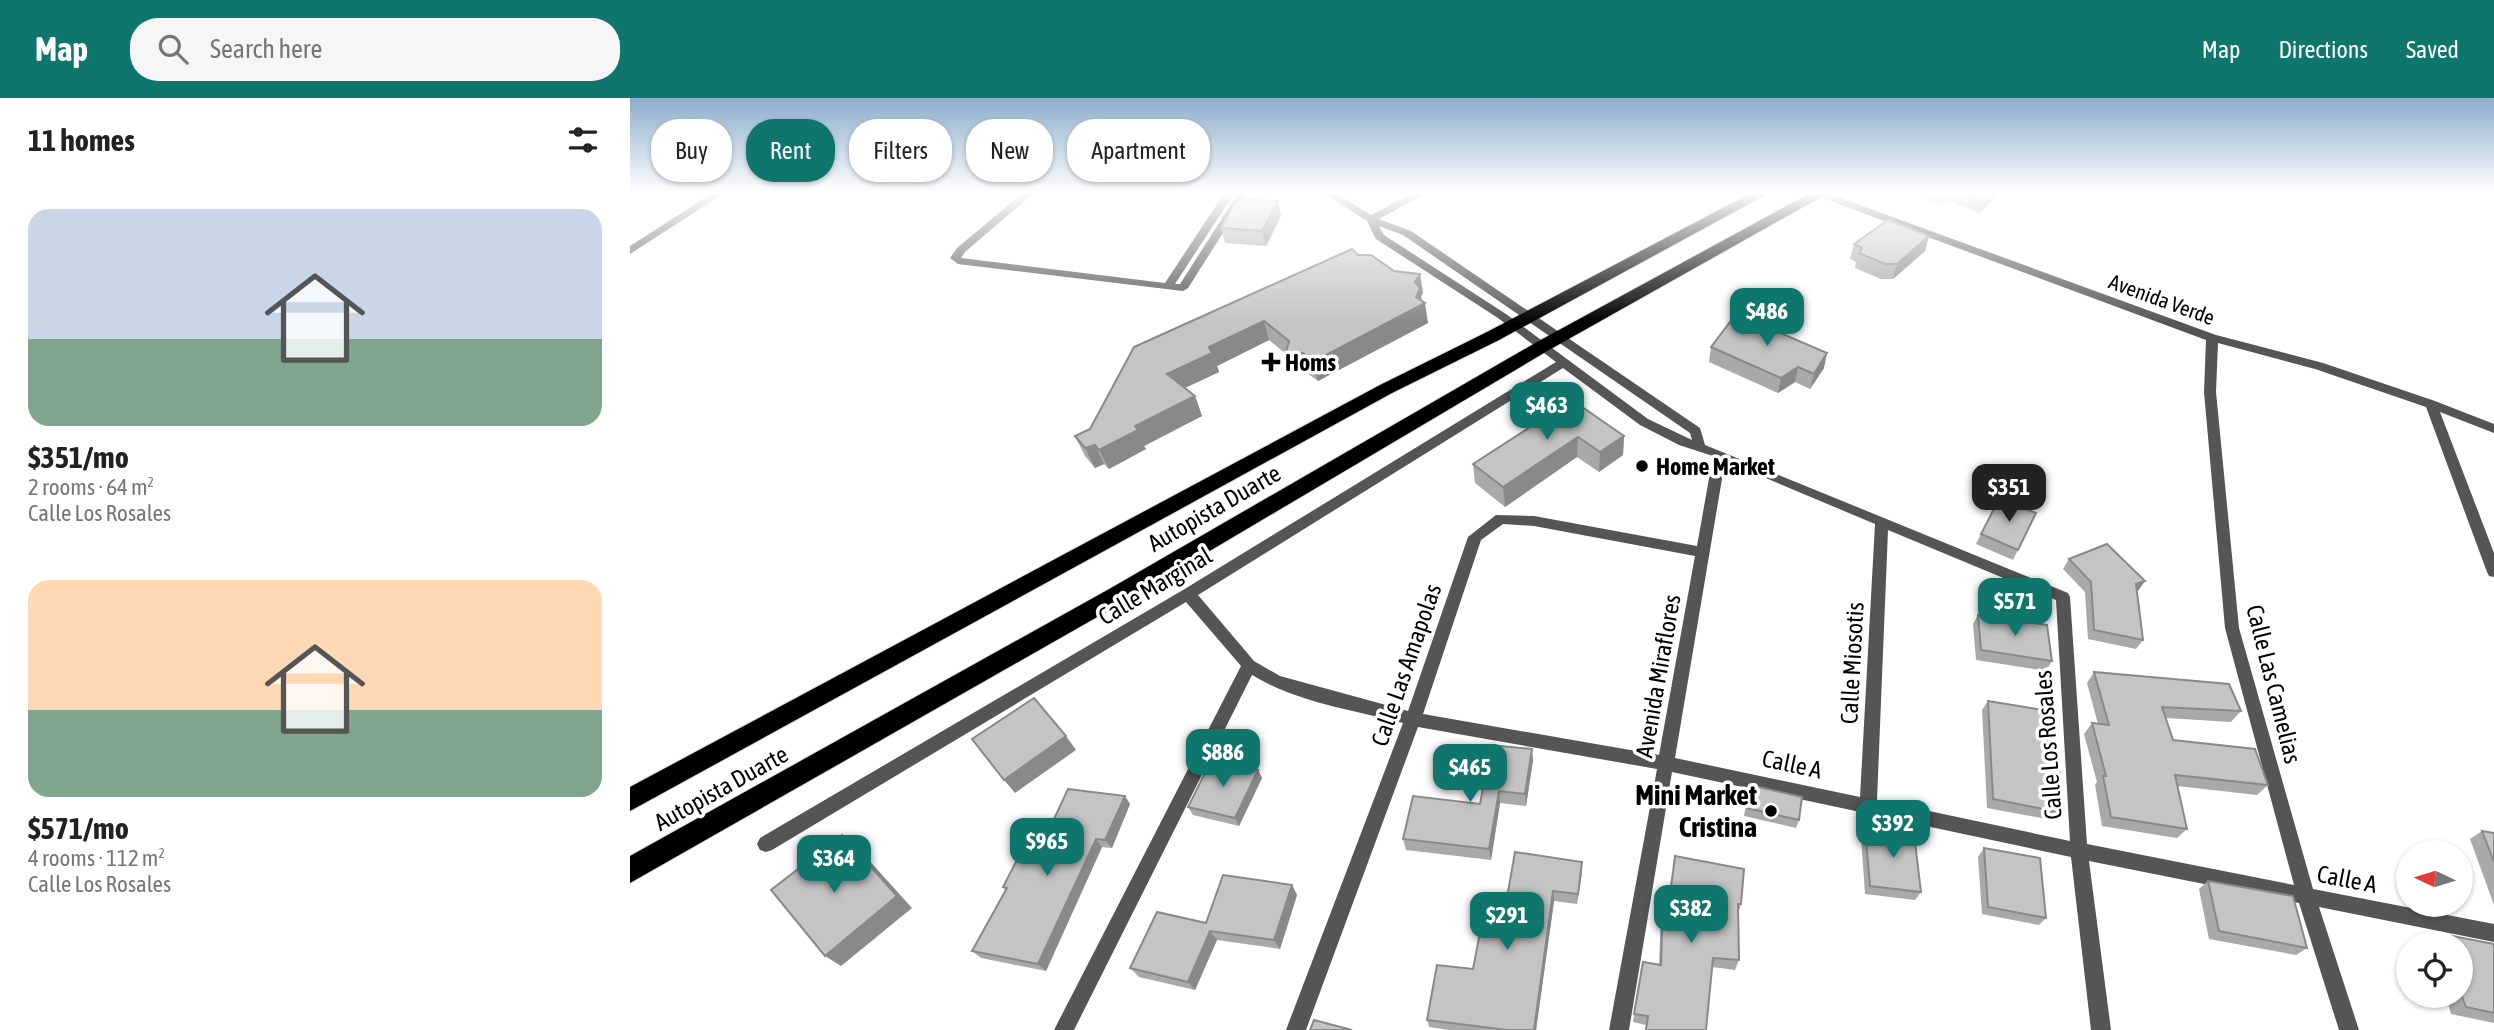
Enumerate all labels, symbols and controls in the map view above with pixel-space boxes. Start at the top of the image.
search box [130,18,620,81]
text: Map [35,30,88,68]
icon: search [154,30,192,68]
text: Search here [210,34,322,64]
text: Map [2202,36,2240,63]
text: Directions [2278,36,2368,63]
text: Saved [2406,36,2459,63]
chip: Buy [651,119,732,182]
chip: Rent [746,119,835,182]
chip: Filters [849,119,952,182]
chip: New [966,119,1053,182]
chip: Apartment [1067,119,1210,182]
icon: filters [564,121,602,159]
text: 11 homes [28,123,135,157]
icon: home [252,255,378,381]
street label: Avenida Verde [2106,269,2218,329]
pin: $486 [1726,288,1808,348]
text: $486 [1746,298,1788,324]
place label: Homs [1285,349,1337,376]
marker: Homs [1263,354,1279,370]
pin: $463 [1506,382,1588,442]
text: $463 [1526,392,1568,418]
text: $351/mo [28,440,129,474]
place label: Home Market [1656,453,1775,480]
marker: Home Market [1634,458,1650,474]
street label: Autopista Duarte [1143,459,1285,557]
pin: $351 [1968,464,2050,524]
text: 2 rooms · 64 m² [28,474,154,500]
text: $351 [1988,474,2030,500]
text: Calle Los Rosales [28,500,171,526]
street label: Calle Marginal [1094,541,1217,630]
pin: $571 [1974,578,2056,638]
street label: Calle Las Amapolas [1366,580,1446,750]
text: $571 [1994,588,2036,614]
street label: Avenida Miraflores [1630,592,1686,760]
street label: Calle Miosotis [1835,601,1869,725]
street label: Calle Las Camelias [2241,602,2307,766]
icon: home [252,626,378,752]
street label: Calle Los Rosales [2029,670,2067,820]
pin: $886 [1182,730,1264,789]
text: $886 [1202,739,1244,765]
street label: Autopista Duarte [649,740,793,836]
pin: $465 [1429,744,1511,804]
street label: Calle A [1760,745,1825,784]
text: $465 [1449,754,1491,780]
place label: Mini Market Cristina [1635,779,1757,843]
pin: $392 [1852,800,1934,860]
marker: Mini Market Cristina [1763,803,1779,819]
text: $392 [1872,810,1914,836]
text: $571/mo [28,811,129,845]
pin: $965 [1006,818,1088,878]
text: $965 [1026,828,1068,854]
pin: $364 [793,836,875,895]
north arrow [2396,840,2473,917]
map controls [2396,840,2473,1008]
text: 4 rooms · 112 m² [28,845,165,871]
text: $364 [813,845,855,871]
street label: Calle A [2315,860,2379,898]
text: Calle Los Rosales [28,871,171,897]
pin: $382 [1650,886,1732,945]
pin: $291 [1466,892,1548,952]
text: $382 [1670,895,1712,921]
text: $291 [1486,902,1528,928]
button: locate [2396,931,2473,1008]

